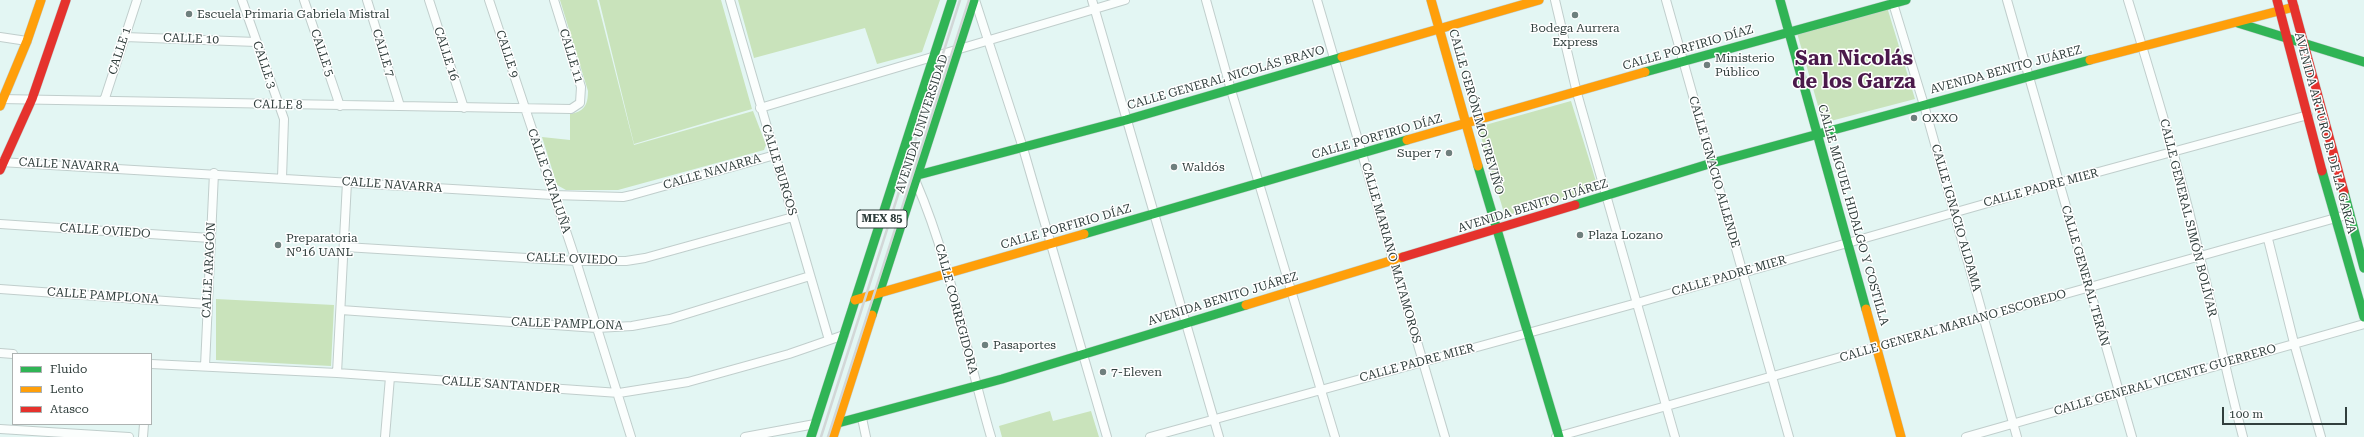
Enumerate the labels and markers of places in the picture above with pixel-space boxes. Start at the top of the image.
place label: Escuela Primaria Gabriela Mistral [197,7,389,21]
marker: Escuela Primaria Gabriela Mistral [184,9,194,19]
marker: Bodega Aurrera Express [1570,10,1580,20]
place label: Bodega Aurrera Express [1530,21,1620,49]
place label: Ministerio Público [1715,51,1775,79]
marker: Ministerio Público [1702,60,1712,70]
place label: OXXO [1922,111,1958,125]
marker: OXXO [1909,113,1919,123]
place label: Super 7 [1397,146,1441,160]
marker: Super 7 [1444,148,1454,158]
place label: Waldo´s [1182,160,1225,174]
marker: Waldo´s [1169,162,1179,172]
place label: Plaza Lozano [1588,228,1663,242]
marker: Plaza Lozano [1575,230,1585,240]
place label: Preparatoria Nº16 UANL [286,231,358,259]
marker: Preparatoria Nº16 UANL [273,240,283,250]
place label: Pasaportes [993,338,1056,352]
marker: Pasaportes [980,340,990,350]
place label: 7-Eleven [1111,365,1162,379]
marker: 7-Eleven [1098,367,1108,377]

